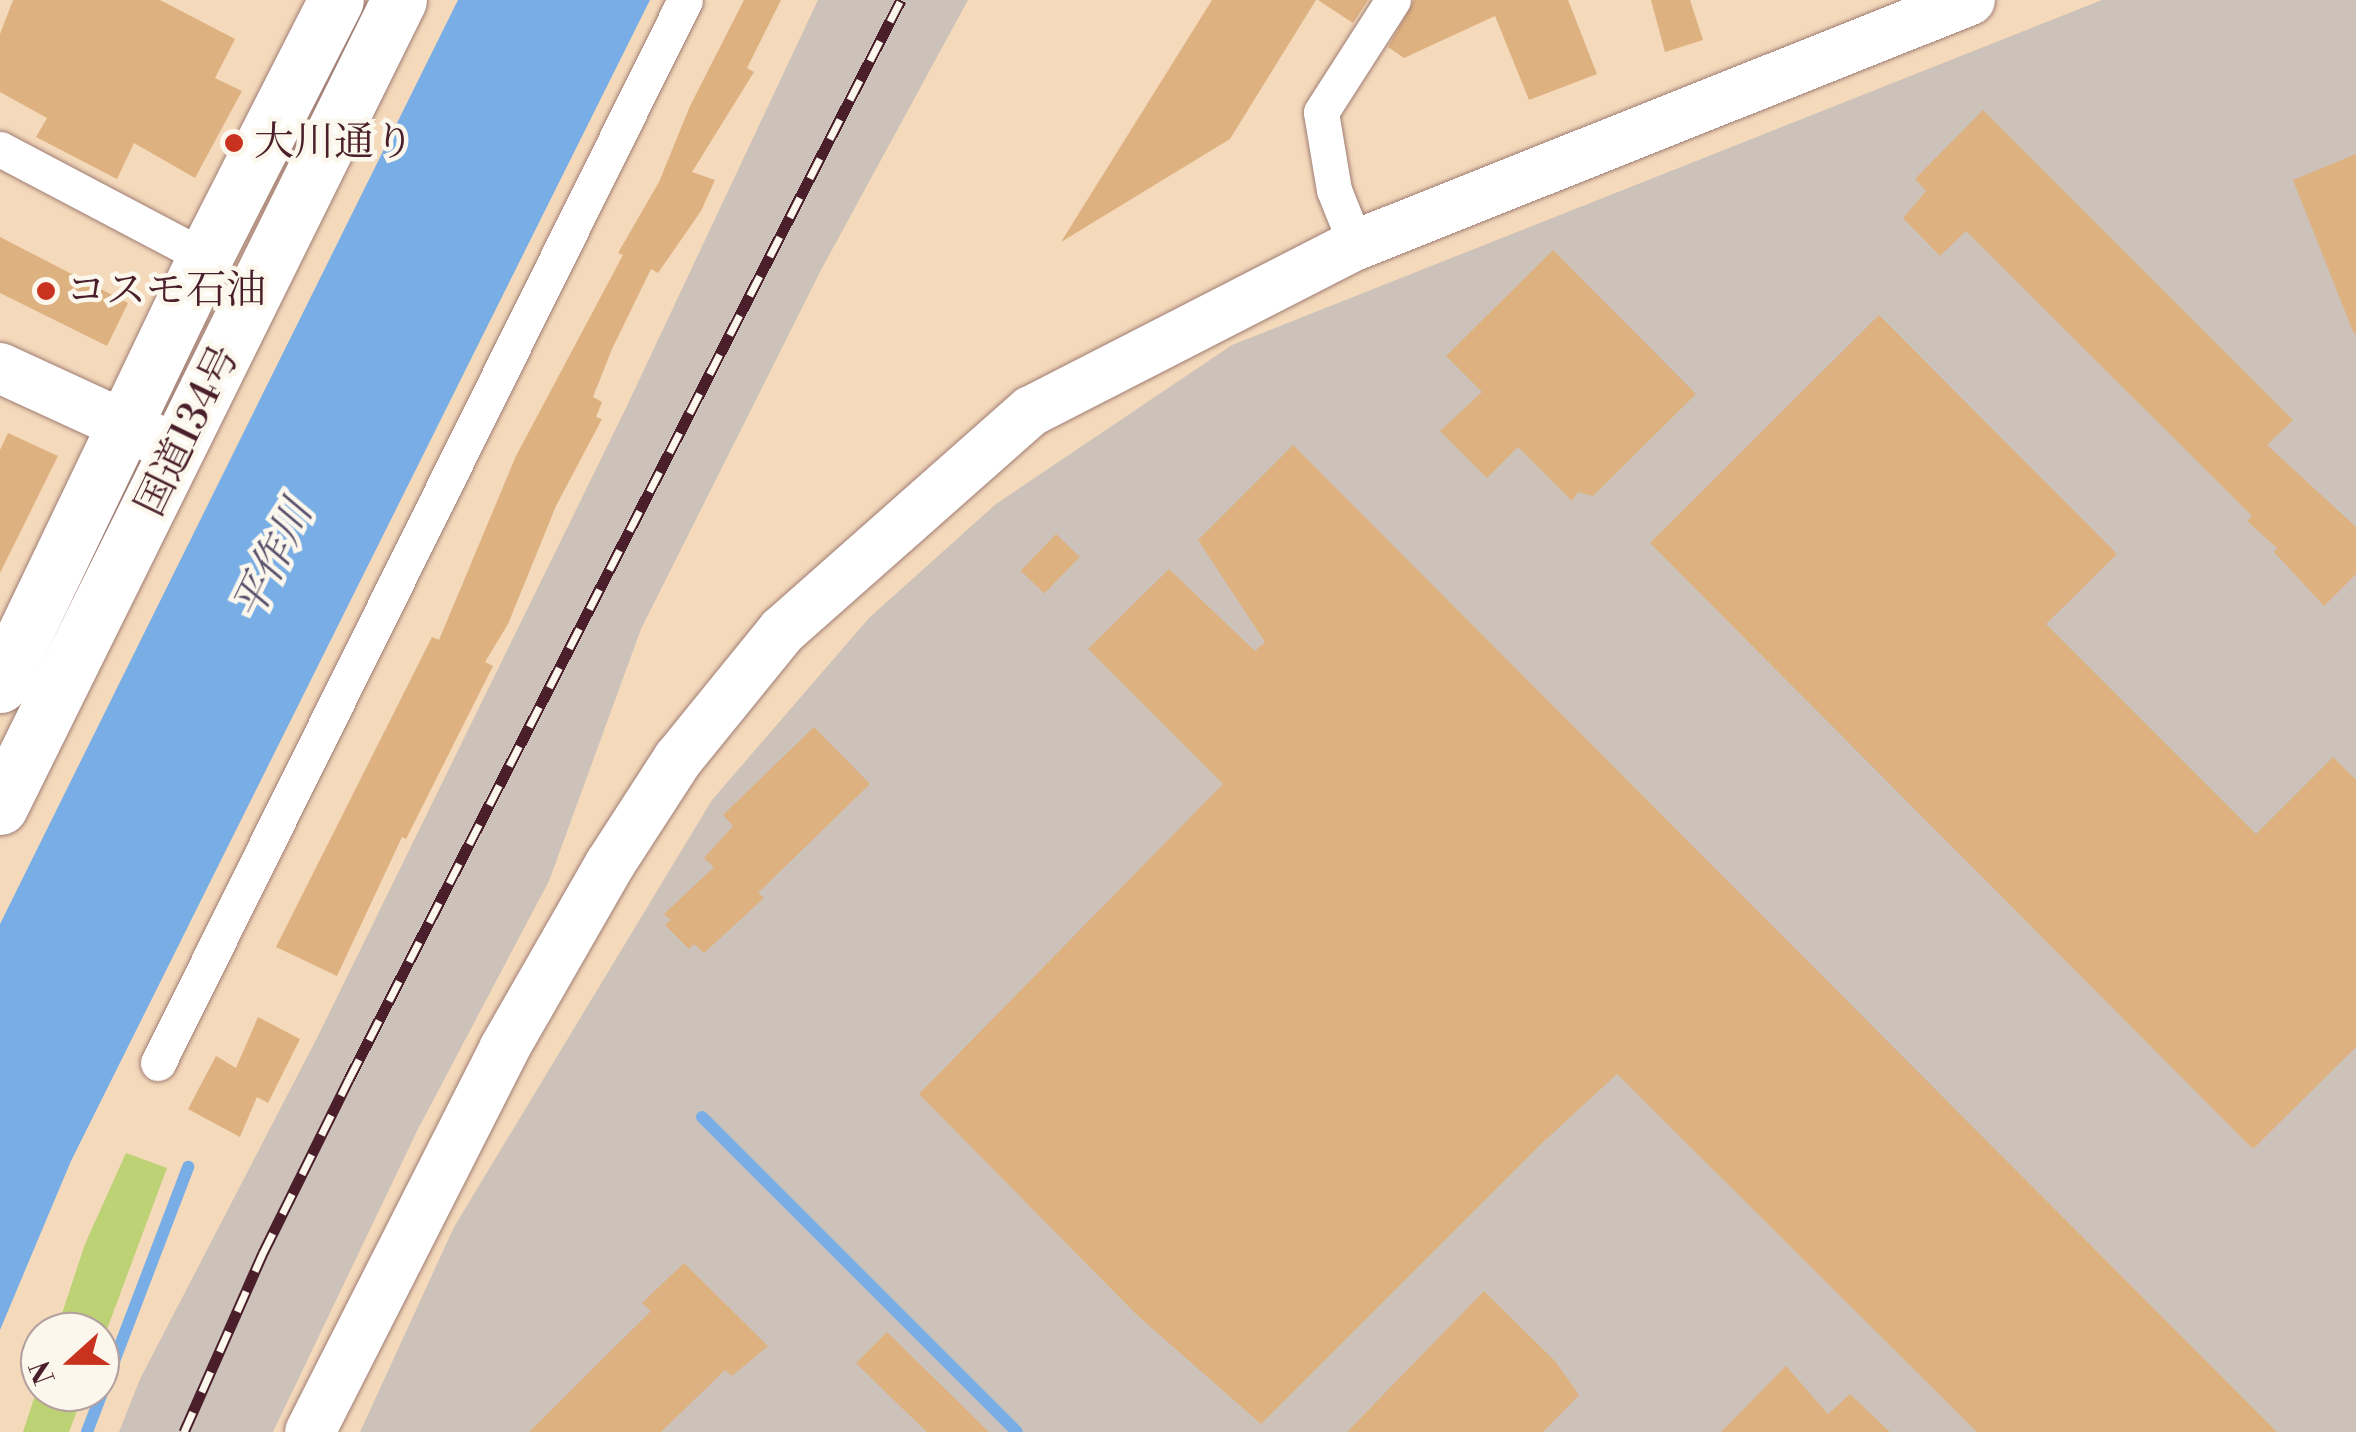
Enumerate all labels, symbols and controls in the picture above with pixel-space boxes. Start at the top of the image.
place label: 大川通り [254,119,414,167]
marker: 大川通り [223,132,245,154]
place label: コスモ石油 [66,267,266,315]
marker: コスモ石油 [35,280,57,302]
street label: 国道134号 [126,338,250,524]
water label: 平作川 [224,493,324,629]
north arrow [20,1312,120,1412]
text: N [23,1356,64,1389]

